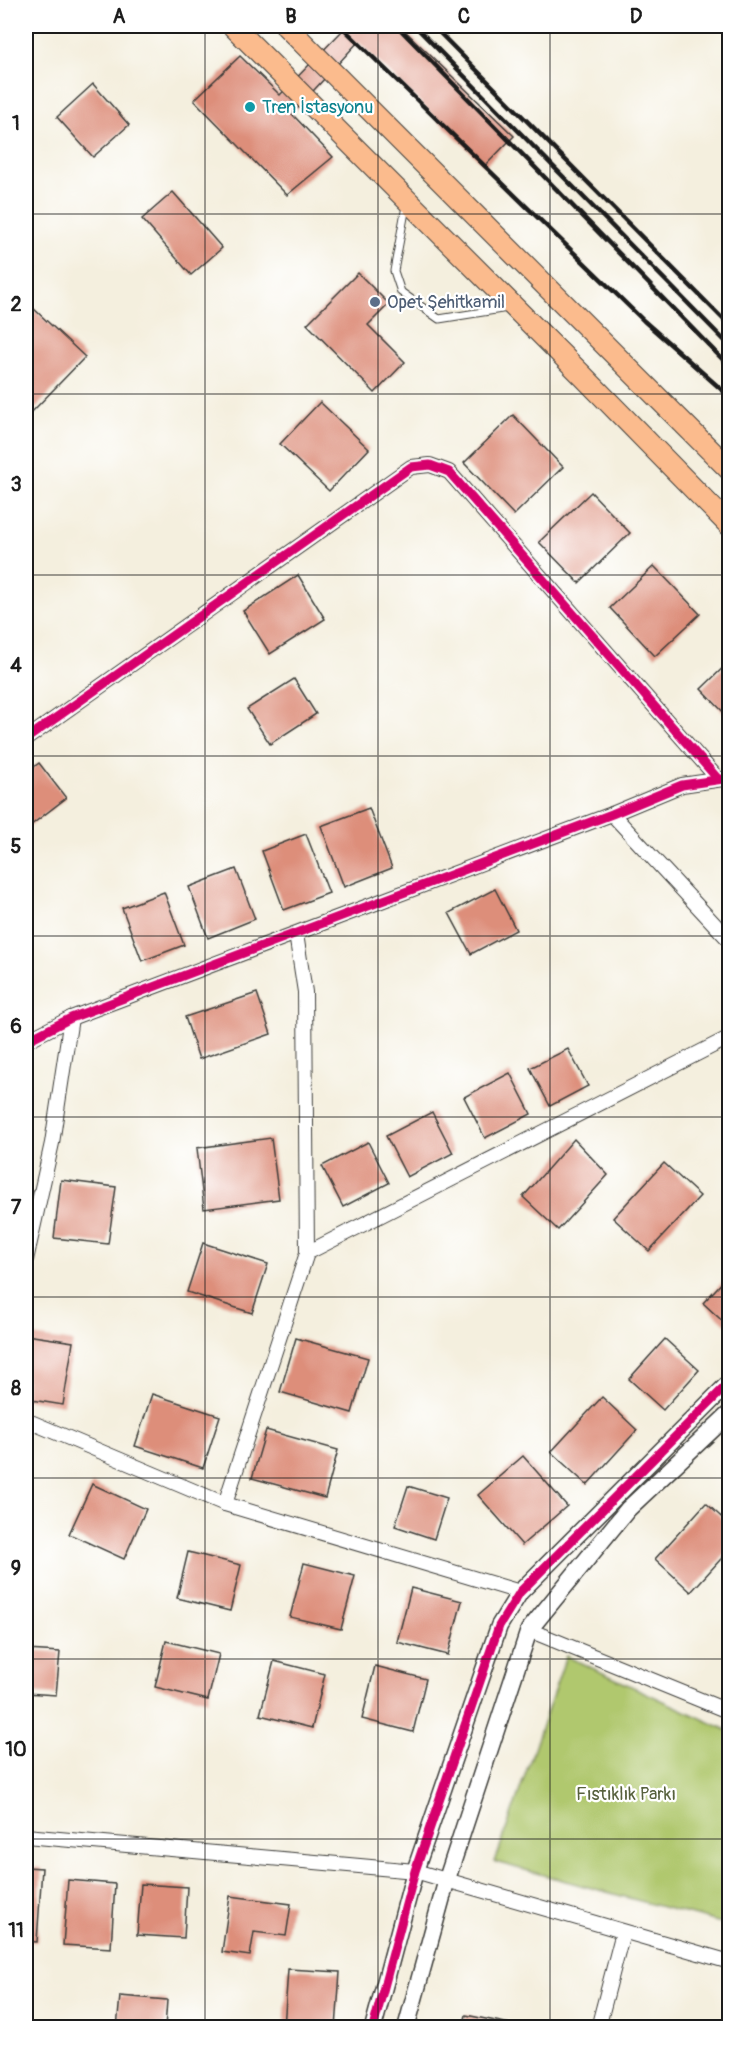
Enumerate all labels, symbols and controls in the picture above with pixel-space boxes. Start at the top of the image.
text: A [113,4,126,29]
text: B [285,4,297,29]
text: C [458,4,470,29]
text: D [630,4,643,29]
place label: Tren İstasyonu [262,96,373,119]
marker: Tren İstasyonu [243,100,257,114]
text: 1 [12,111,20,136]
place label: Opet Şehitkamil [387,291,505,314]
text: 2 [10,292,22,317]
marker: Opet Şehitkamil [368,295,382,309]
text: 3 [10,472,22,497]
text: 4 [10,653,22,678]
text: 5 [11,834,22,859]
text: 6 [10,1014,22,1039]
text: 7 [11,1195,22,1220]
text: 8 [11,1376,21,1401]
text: 9 [11,1556,21,1581]
text: 10 [5,1737,27,1762]
park label: Fıstıklık Parkı [576,1783,676,1806]
text: 11 [8,1918,24,1943]

